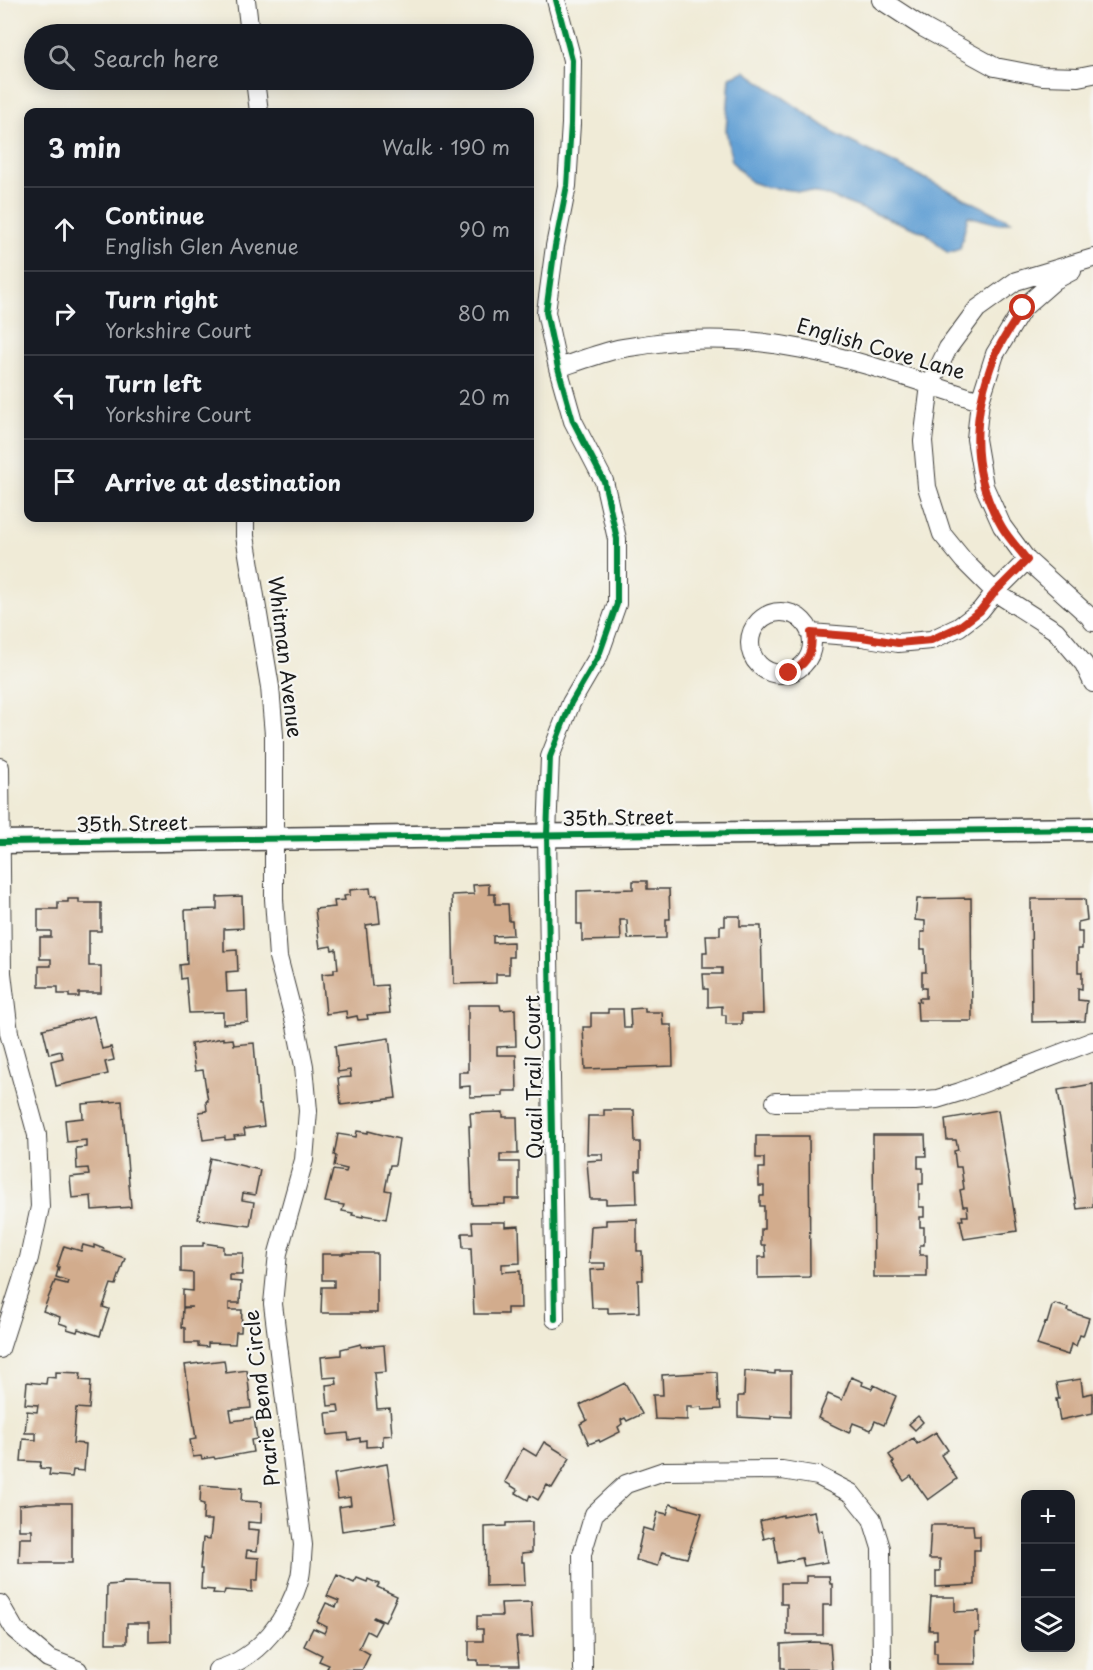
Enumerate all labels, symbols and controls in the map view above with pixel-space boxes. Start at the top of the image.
search box [24,24,534,90]
icon: search [45,41,78,74]
text: Search here [93,41,219,74]
text: 3 min [48,128,121,167]
text: Walk · 190 m [382,132,510,162]
text: Continue [105,198,204,231]
icon: ahead [48,213,81,246]
text: 90 m [459,214,510,244]
text: English Glen Avenue [105,231,299,261]
text: Turn right [105,282,218,315]
route start [1009,294,1035,320]
icon: right [48,297,81,330]
text: 80 m [458,298,510,328]
street label: English Cove Lane [794,310,969,386]
text: Yorkshire Court [105,315,251,345]
text: Turn left [105,366,202,399]
icon: left [48,381,81,414]
text: 20 m [458,382,510,412]
text: Yorkshire Court [105,399,251,429]
icon: arrive [48,465,81,498]
text: Arrive at destination [105,465,341,498]
street label: Whitman Avenue [261,574,311,739]
route end [775,659,801,685]
street label: 35th Street [562,801,674,833]
street label: 35th Street [76,807,188,839]
street label: Quail Trail Court [517,995,549,1159]
street label: Prarie Bend Circle [235,1308,287,1488]
map controls [1021,1490,1075,1652]
button: + [1021,1490,1075,1544]
button: − [1021,1544,1075,1598]
button: layers [1021,1598,1075,1652]

